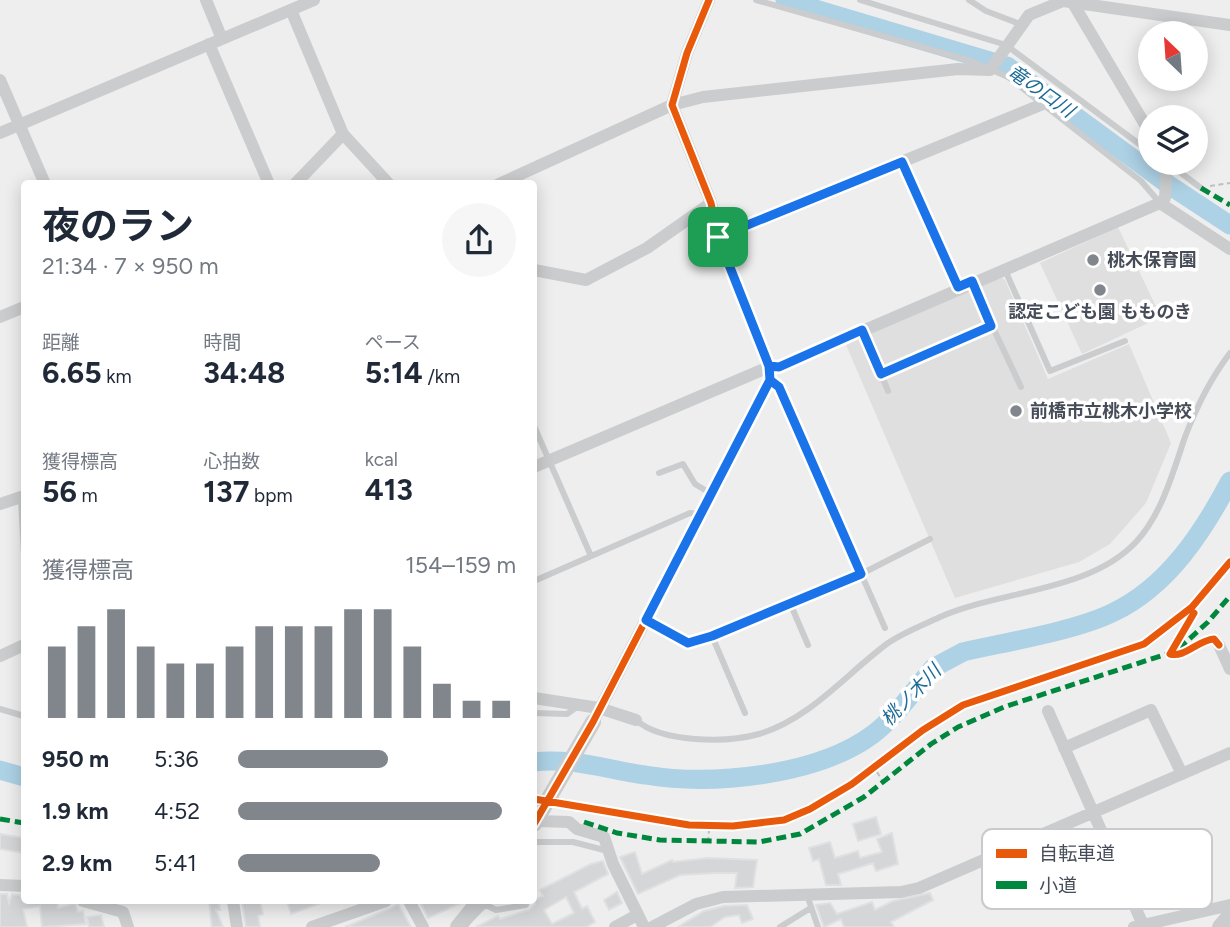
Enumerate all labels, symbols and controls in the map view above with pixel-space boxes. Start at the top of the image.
north arrow [1138,21,1208,91]
map controls [1138,21,1208,175]
water label: 竜の口川 [1003,60,1080,123]
button: layers [1138,105,1208,175]
text: 夜のラン [42,203,194,249]
button: share [442,203,516,277]
pin [688,207,748,267]
icon: arrive [699,218,737,256]
place label: 桃木保育園 [1107,249,1197,271]
text: 21:34 · 7 × 950 m [42,252,218,280]
marker: 桃木保育園 [1085,252,1101,268]
marker: 認定こども園 もものき [1092,282,1108,298]
place label: 認定こども園 もものき [1008,301,1192,323]
text: 距離 [42,331,80,354]
text: 時間 [203,331,241,354]
text: ペース [365,331,421,354]
text: 6.65 [42,354,102,391]
text: 34:48 [203,354,285,391]
text: 5:14 [365,354,423,391]
text: km [102,365,132,388]
text: /km [423,365,460,388]
place label: 前橋市立桃木小学校 [1030,400,1192,422]
marker: 前橋市立桃木小学校 [1008,403,1024,419]
text: kcal [365,448,398,471]
text: 獲得標高 [42,450,118,473]
text: 心拍数 [203,450,260,473]
text: 413 [365,471,413,508]
text: 56 [42,473,77,510]
text: 137 [203,473,249,510]
text: m [77,484,98,507]
text: bpm [249,484,293,507]
text: 154–159 m [405,551,516,579]
text: 獲得標高 [42,556,134,584]
water label: 桃ノ木川 [876,658,947,730]
text: 950 m [42,745,109,773]
text: 5:36 [154,745,199,773]
text: 1.9 km [42,797,109,825]
text: 4:52 [154,797,200,825]
legend [982,829,1212,909]
text: 自転車道 [1039,842,1115,865]
text: 2.9 km [42,849,112,877]
text: 5:41 [154,849,197,877]
text: 小道 [1039,874,1077,897]

